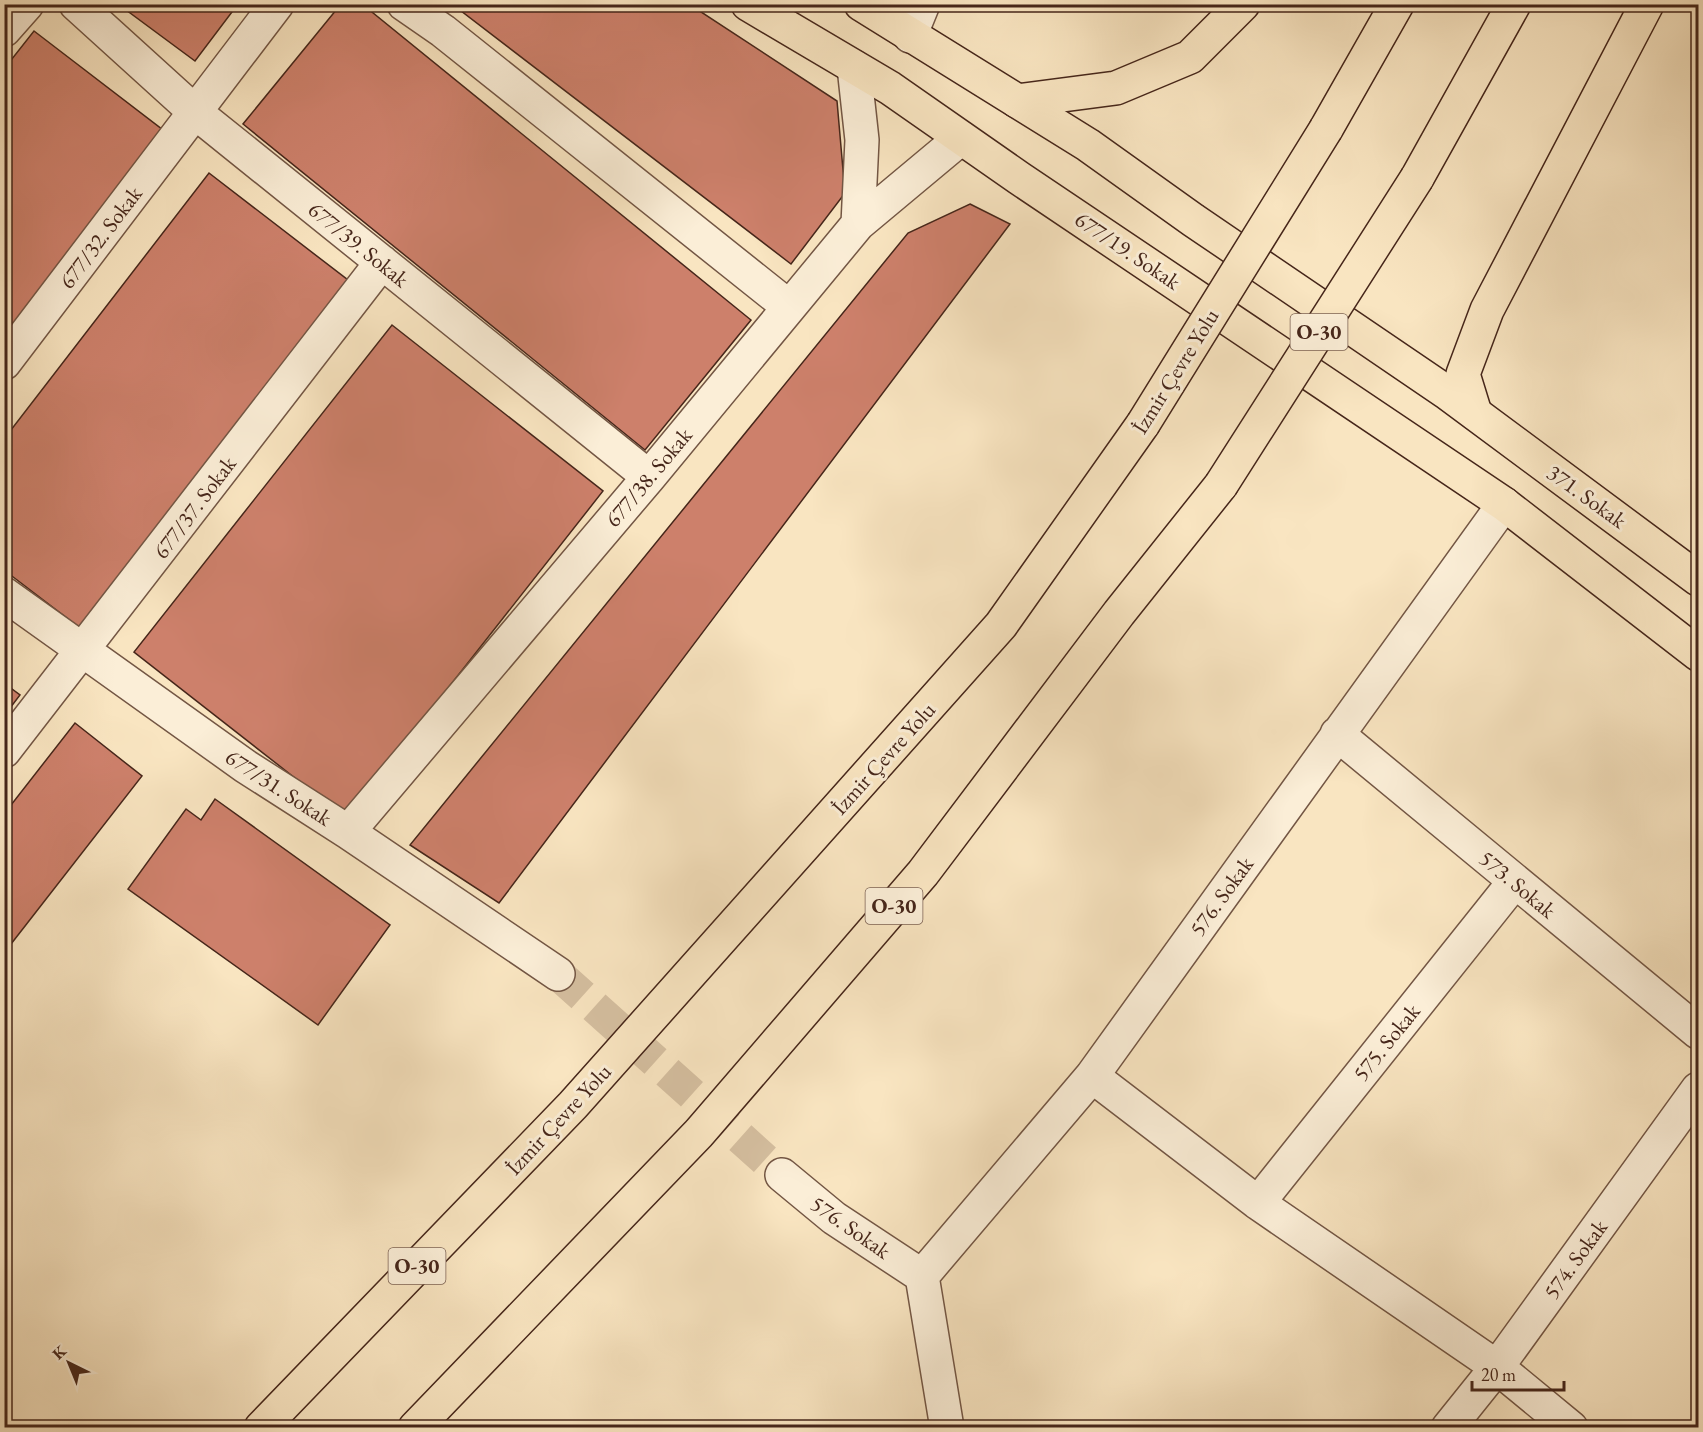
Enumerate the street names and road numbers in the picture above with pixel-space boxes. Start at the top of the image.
street label: 677/32. Sokak [52,180,149,294]
street label: 677/39. Sokak [302,195,415,294]
street label: 677/19. Sokak [1069,204,1187,297]
street label: İzmir Çevre Yolu [1125,303,1226,439]
road number: O-30 [1290,314,1348,350]
street label: 677/38. Sokak [598,421,699,533]
street label: 677/37. Sokak [146,450,243,564]
street label: 371. Sokak [1541,458,1633,535]
street label: İzmir Çevre Yolu [825,696,942,821]
street label: 677/31. Sokak [220,742,338,833]
street label: 573. Sokak [1473,844,1563,925]
street label: 576. Sokak [1183,850,1260,942]
road number: O-30 [866,888,922,924]
street label: 575. Sokak [1346,997,1427,1087]
street label: İzmir Çevre Yolu [499,1057,618,1181]
street label: 576. Sokak [805,1189,897,1266]
street label: 574. Sokak [1537,1213,1614,1305]
road number: O-30 [388,1248,446,1284]

